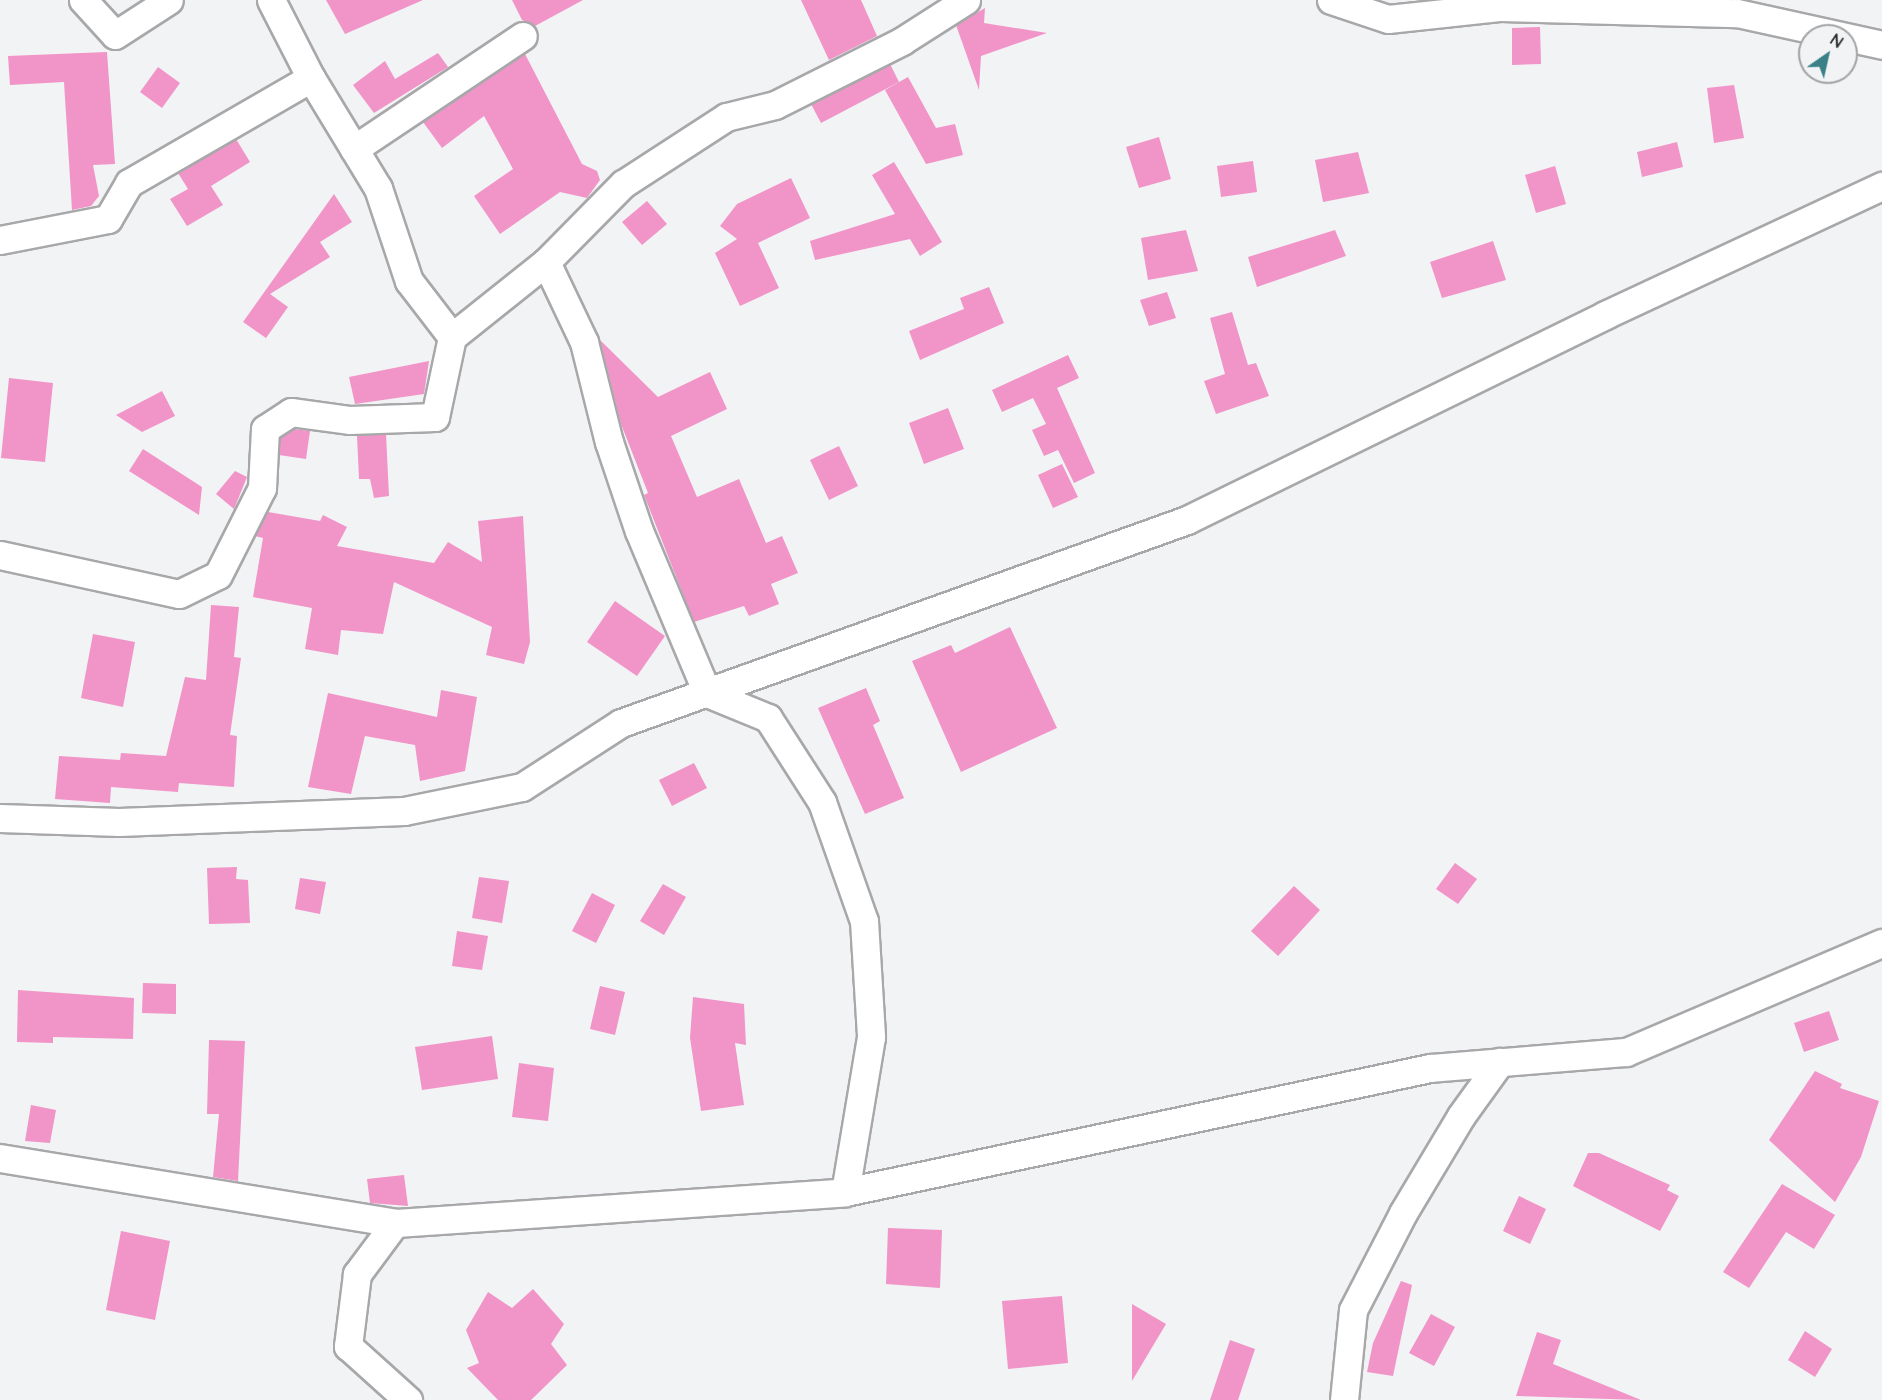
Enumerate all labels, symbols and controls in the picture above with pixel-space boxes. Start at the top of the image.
north arrow [1798,24,1858,84]
text: N [1826,29,1847,52]

